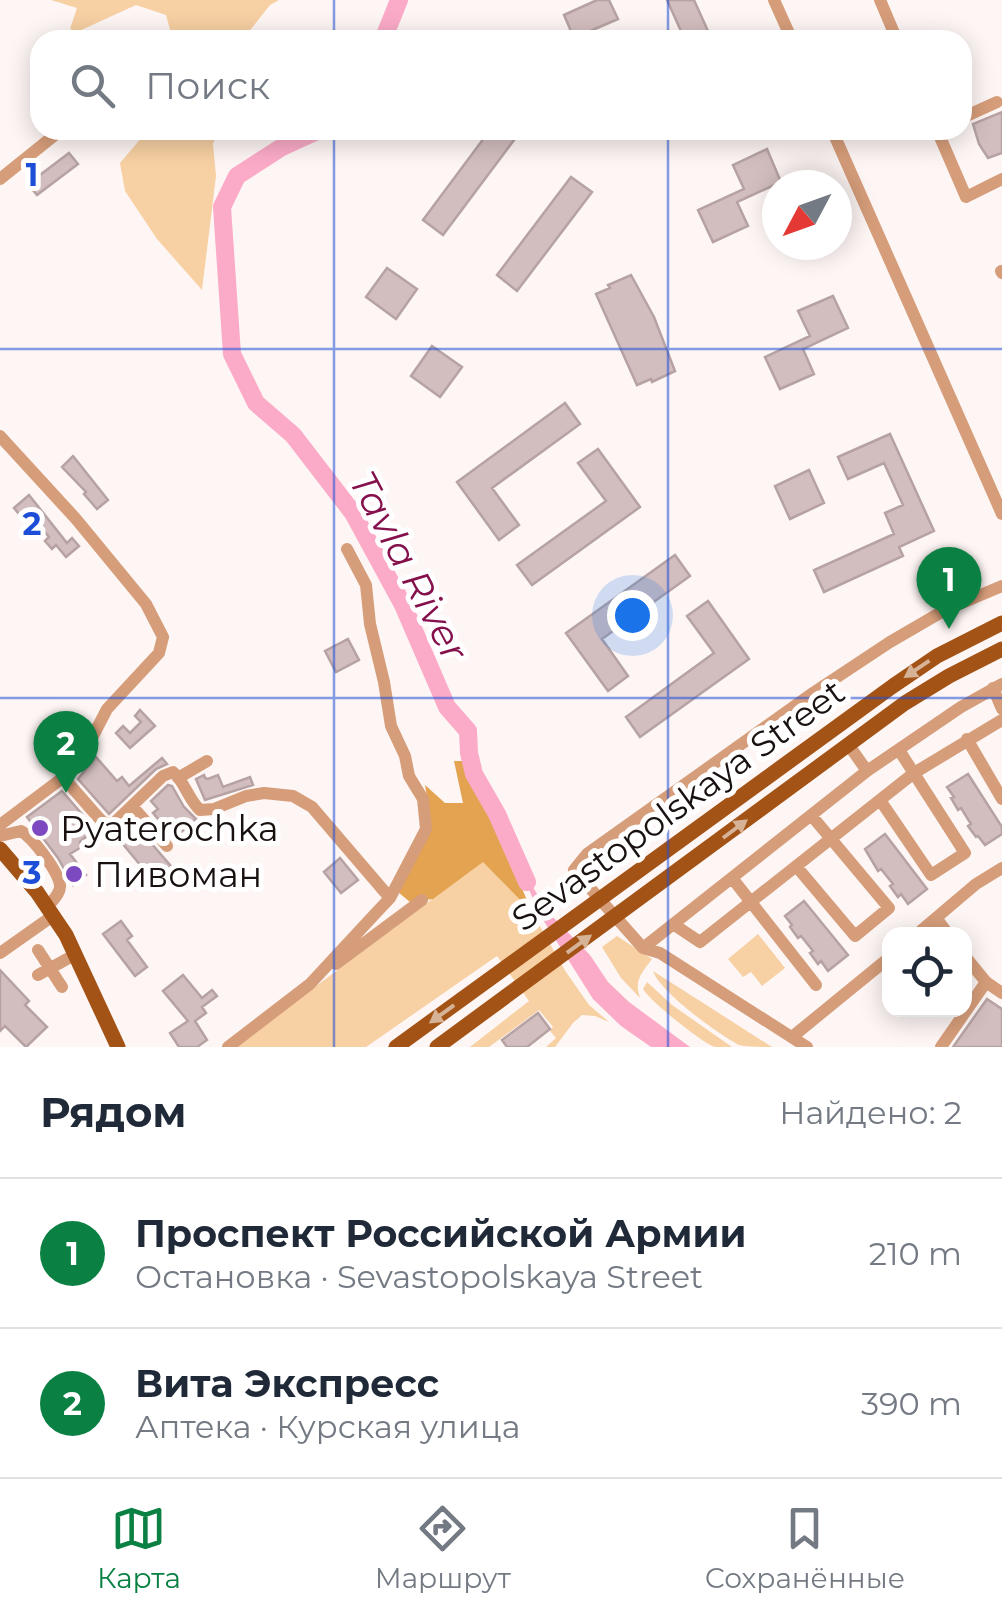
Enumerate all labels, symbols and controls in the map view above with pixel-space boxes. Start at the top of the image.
search box [30,30,972,140]
icon: search [65,58,120,113]
text: Поиск [145,62,270,109]
text: 1 [26,155,38,194]
north arrow [762,170,852,260]
water label: Tavla River [339,463,479,670]
text: 2 [23,504,41,543]
pin: 1 [916,546,982,629]
your location [607,590,658,641]
one-way arrow [903,660,930,678]
street label: Sevastopolskaya Street [503,670,853,940]
pin: 2 [34,710,98,793]
place label: Pyaterochka [60,807,279,850]
marker: Pyaterochka [29,817,51,839]
one-way arrow [722,819,748,839]
text: 3 [22,853,41,892]
place label: Пивоман [94,853,262,896]
marker: Пивоман [63,863,85,885]
map controls [882,927,972,1017]
button: locate [882,927,972,1017]
one-way arrow [566,935,592,954]
one-way arrow [429,1004,455,1023]
text: Рядом [40,1086,187,1138]
text: Найдено: 2 [779,1093,962,1132]
text: Проспект Российской Армии [135,1210,747,1257]
text: 1 [66,1234,79,1273]
text: 210 m [869,1234,962,1273]
text: Остановка · Sevastopolskaya Street [135,1257,703,1296]
text: Вита Экспресс [135,1360,439,1407]
text: 2 [63,1384,82,1423]
text: 390 m [861,1384,962,1423]
text: Аптека · Курская улица [135,1407,520,1446]
tab: Карта [97,1501,181,1595]
tab: Маршрут [375,1501,511,1595]
tab: Сохранённые [705,1501,905,1595]

